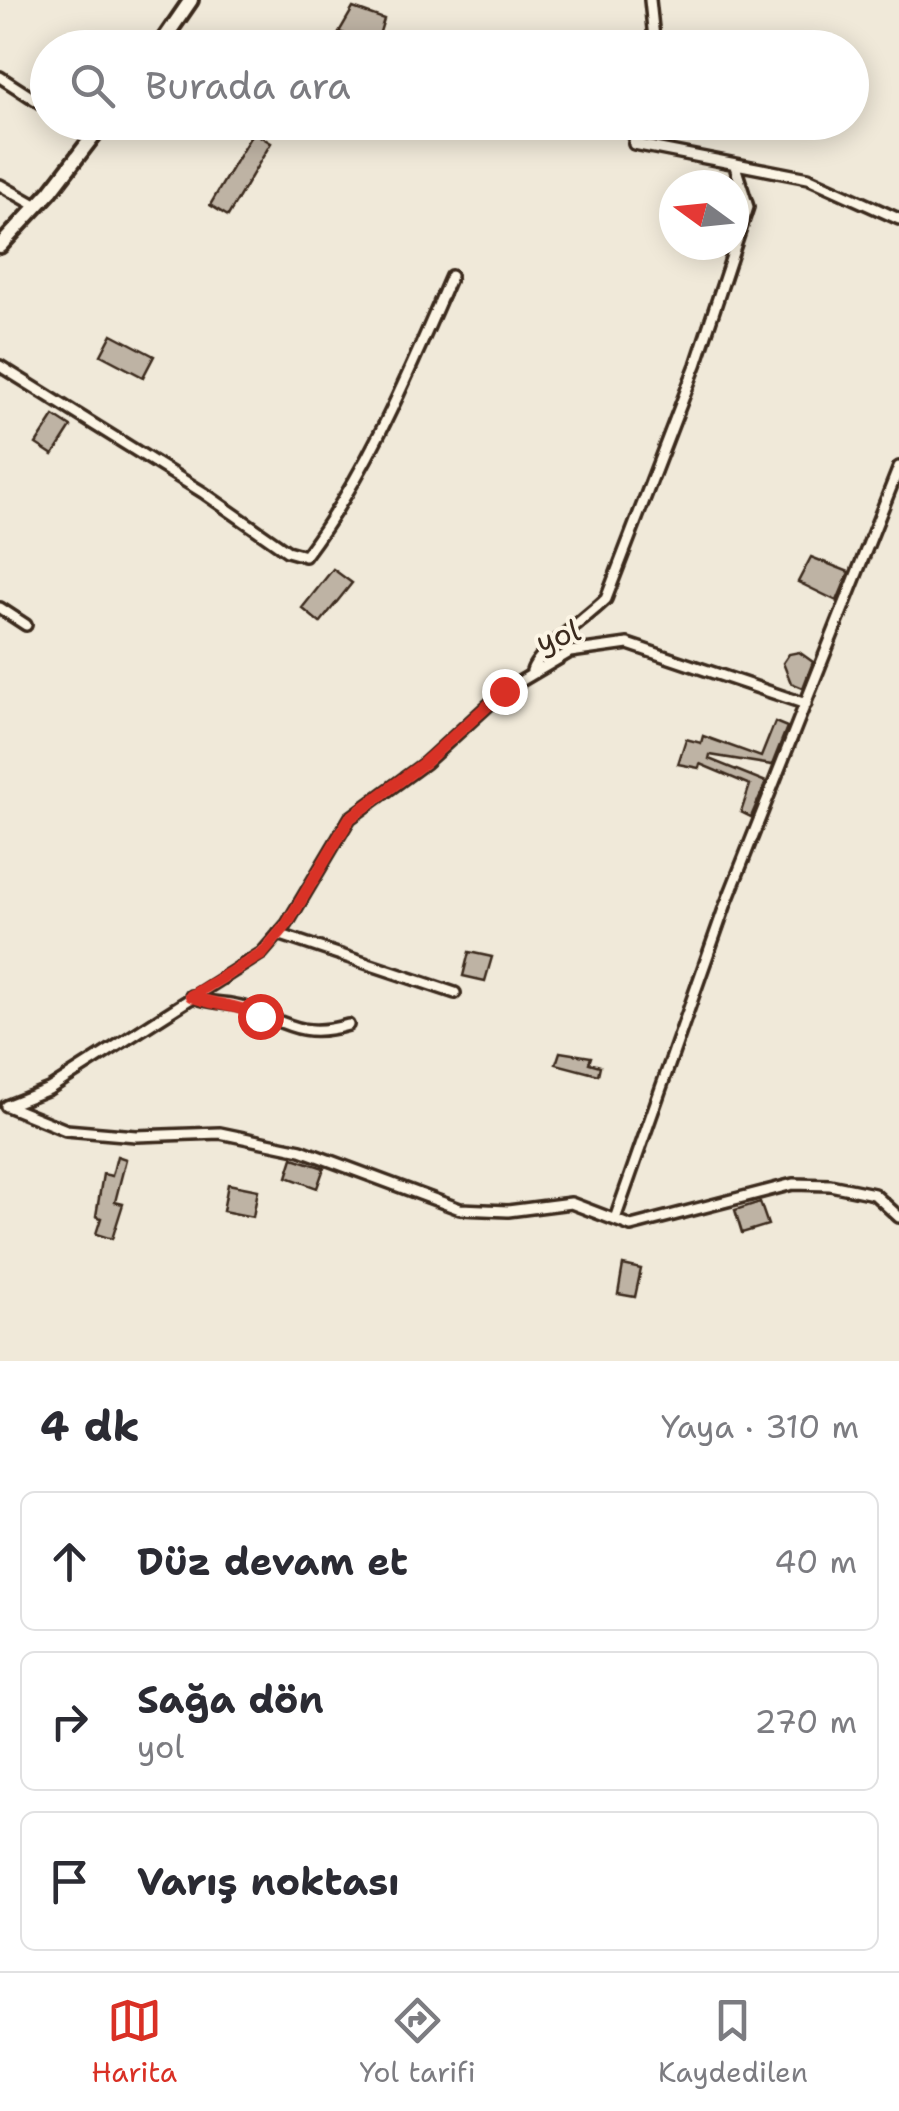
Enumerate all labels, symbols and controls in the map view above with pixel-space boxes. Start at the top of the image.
search box [30,30,869,140]
icon: search [65,58,120,113]
text: Burada ara [145,60,351,111]
north arrow [659,170,749,260]
street label: yol [530,609,586,663]
route end [482,669,528,715]
route start [238,994,284,1040]
text: 4 dk [40,1398,140,1454]
text: Yaya · 310 m [661,1405,859,1448]
icon: ahead [42,1534,97,1589]
text: Düz devam et [137,1536,408,1587]
text: 40 m [774,1540,857,1583]
text: Sağa dön [137,1674,324,1725]
icon: right [42,1694,97,1749]
text: 270 m [754,1700,857,1743]
text: yol [137,1725,184,1768]
icon: arrive [42,1854,97,1909]
text: Varış noktası [137,1856,400,1907]
tab: Harita [91,1993,177,2091]
tab: Yol tarifi [360,1993,476,2091]
tab: Kaydedilen [658,1993,808,2091]

